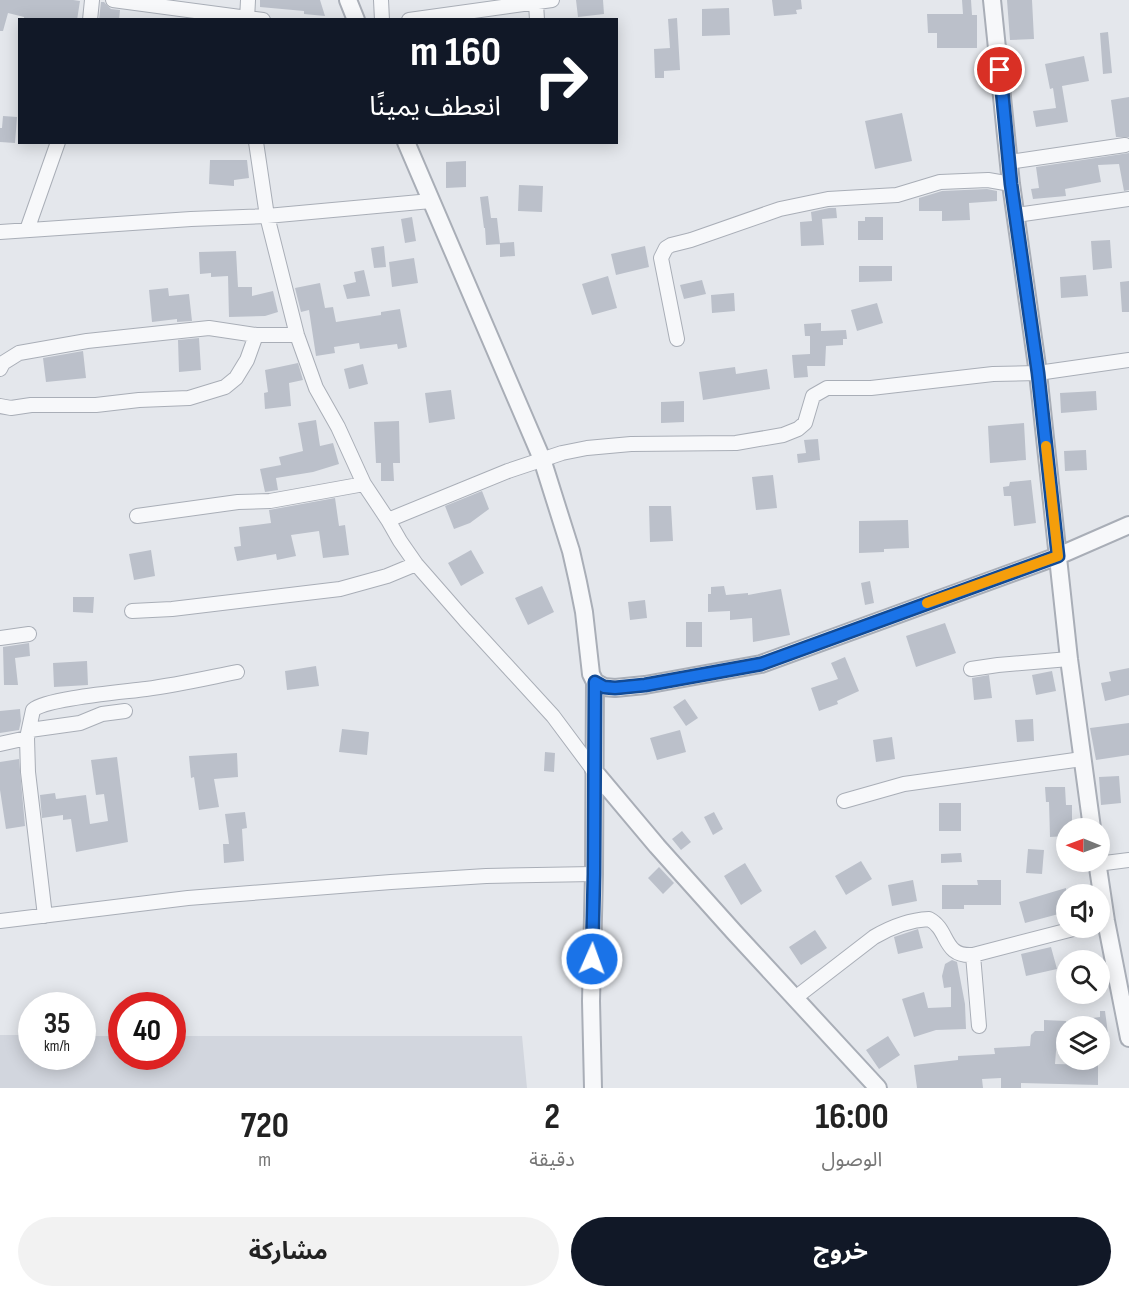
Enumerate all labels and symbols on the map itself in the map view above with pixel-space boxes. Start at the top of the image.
pin [974,44,1025,95]
north arrow [1056,818,1110,872]
position arrow [560,927,624,991]
speed limit sign: 40 [108,992,186,1070]

